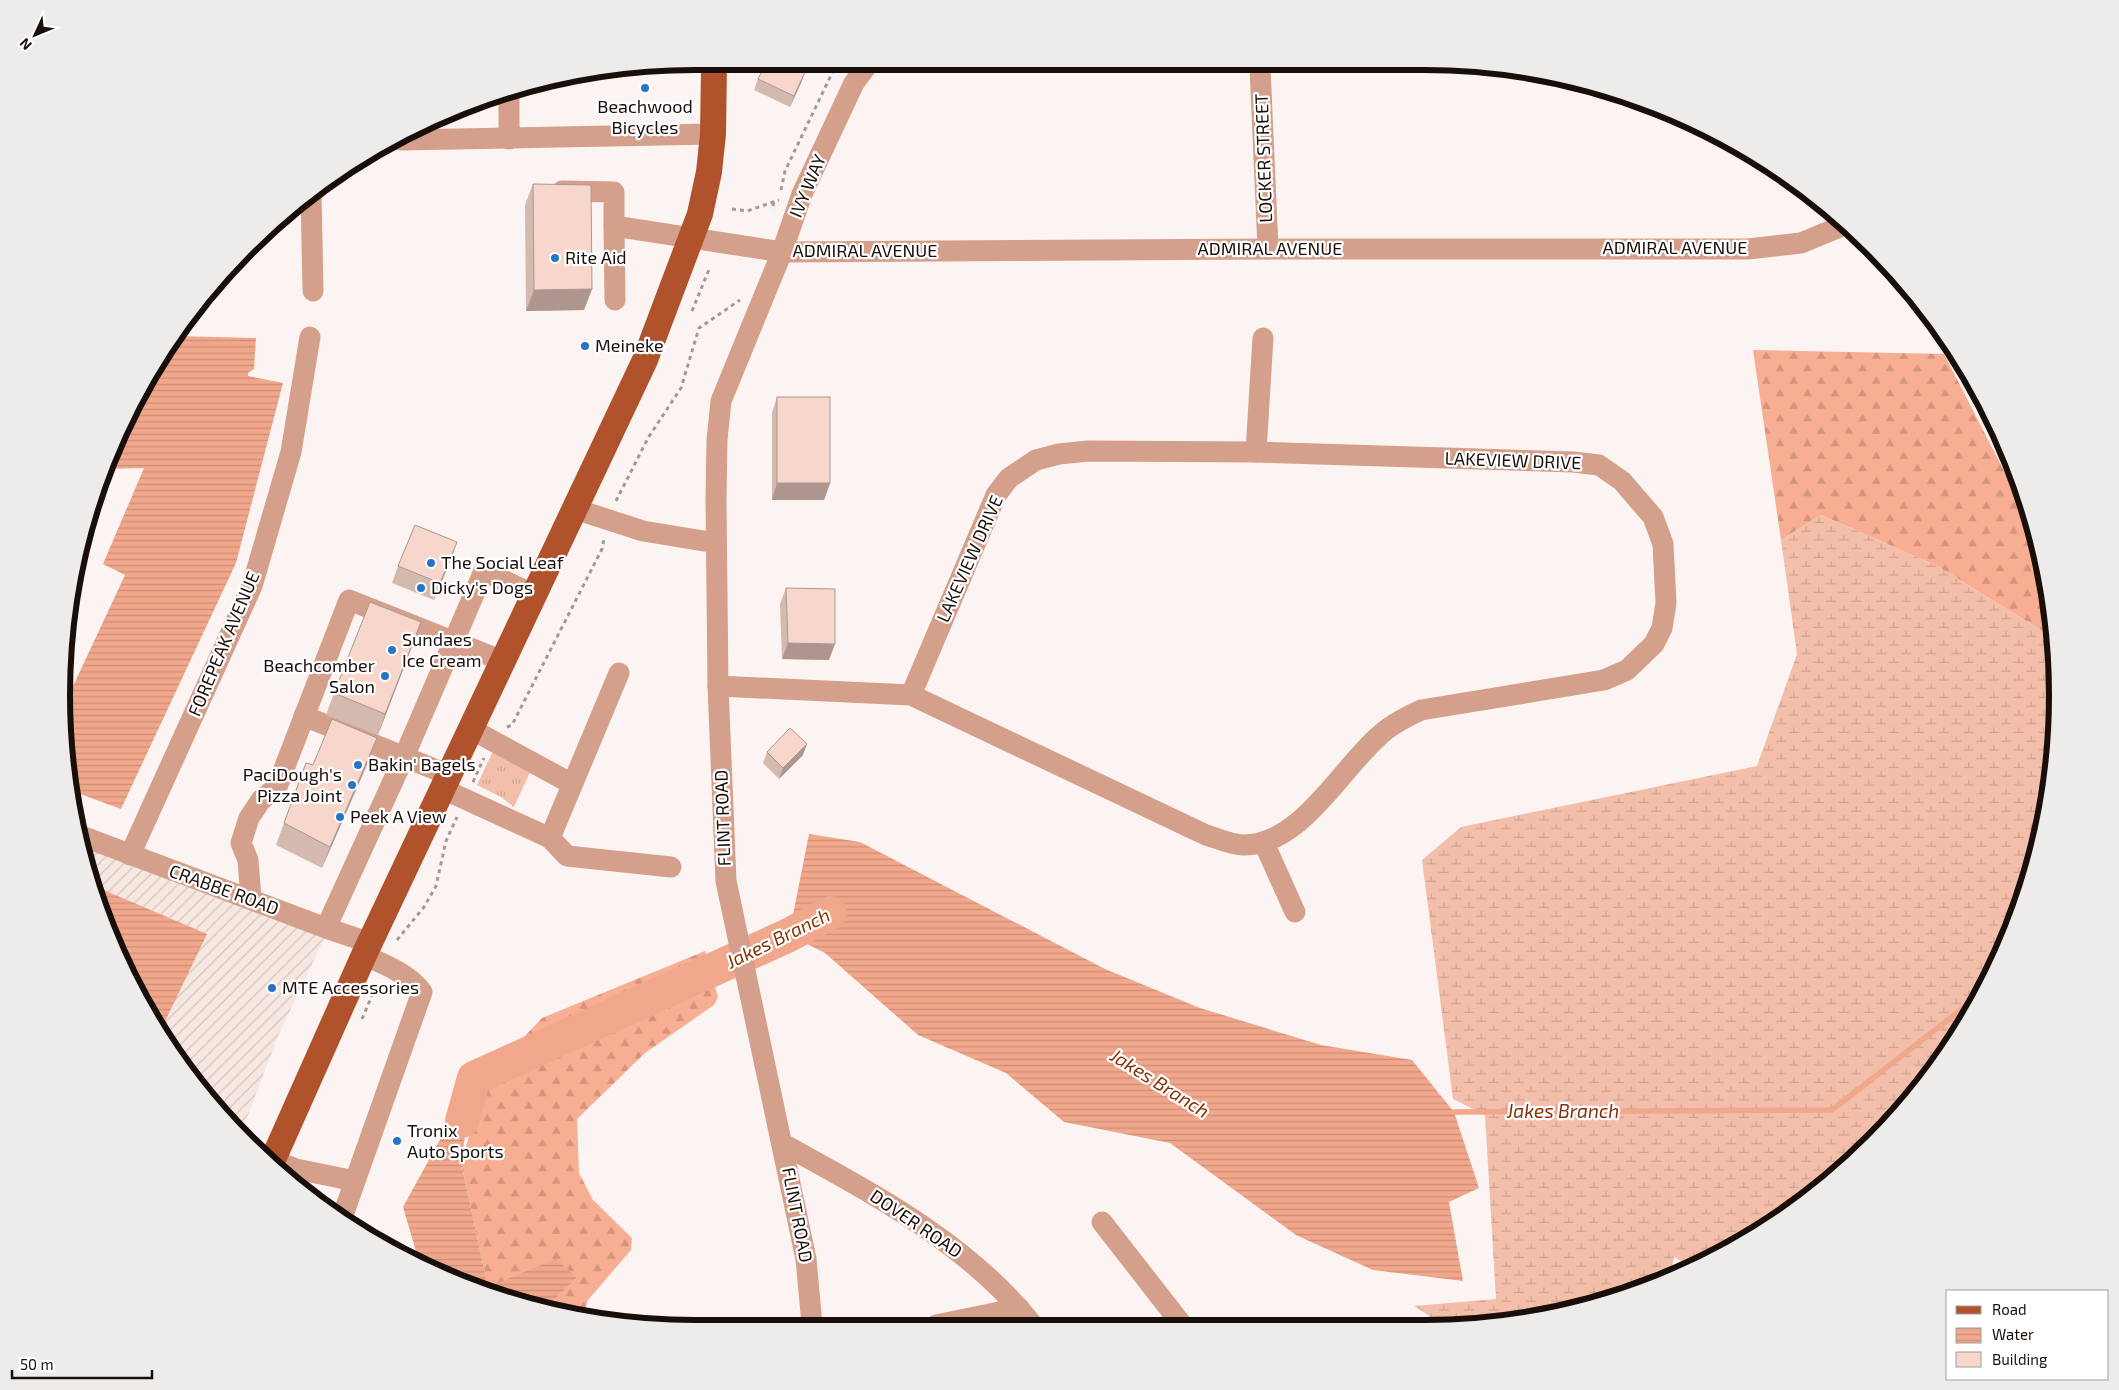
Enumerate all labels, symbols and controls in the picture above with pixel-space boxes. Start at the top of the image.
north arrow [10,10,60,60]
text: N [16,35,35,54]
marker: Beachwood Bicycles [639,82,651,94]
street label: LOCKER STREET [1250,93,1276,223]
place label: Beachwood Bicycles [597,95,693,138]
street label: IVY WAY [784,150,830,220]
street label: ADMIRAL AVENUE [1603,236,1747,258]
street label: ADMIRAL AVENUE [1198,237,1342,259]
street label: ADMIRAL AVENUE [793,239,937,261]
place label: Rite Aid [565,246,627,268]
marker: Rite Aid [549,252,561,264]
place label: Meineke [595,334,664,356]
marker: Meineke [579,340,591,352]
street label: LAKEVIEW DRIVE [1444,447,1582,473]
street label: LAKEVIEW DRIVE [931,492,1007,625]
place label: The Social Leaf [441,551,565,573]
marker: The Social Leaf [425,557,437,569]
street label: FOREPEAK AVENUE [183,568,264,719]
place label: Dicky's Dogs [431,576,533,598]
marker: Dicky's Dogs [415,582,427,594]
place label: Sundaes Ice Cream [402,628,482,671]
marker: Sundaes Ice Cream [386,644,398,656]
place label: Beachcomber Salon [263,654,375,697]
marker: Beachcomber Salon [379,670,391,682]
place label: Bakin' Bagels [368,753,476,775]
marker: Bakin' Bagels [352,759,364,771]
place label: PaciDough's Pizza Joint [243,763,342,806]
street label: FLINT ROAD [709,769,735,867]
marker: PaciDough's Pizza Joint [346,779,358,791]
place label: Peek A View [350,805,447,827]
marker: Peek A View [334,811,346,823]
street label: CRABBE ROAD [166,859,282,919]
water label: Jakes Branch [721,903,833,973]
place label: MTE Accessories [282,976,419,998]
marker: MTE Accessories [266,982,278,994]
water label: Jakes Branch [1106,1043,1214,1122]
water label: Jakes Branch [1506,1099,1619,1122]
place label: Tronix Auto Sports [407,1119,504,1162]
marker: Tronix Auto Sports [391,1135,403,1147]
street label: FLINT ROAD [778,1165,818,1264]
street label: DOVER ROAD [866,1184,967,1262]
legend [1946,1290,2109,1380]
text: Road [1992,1300,2027,1318]
text: Water [1992,1325,2034,1343]
scale bar [12,1348,152,1380]
text: Building [1992,1350,2048,1368]
text: 50 m [20,1355,54,1373]

